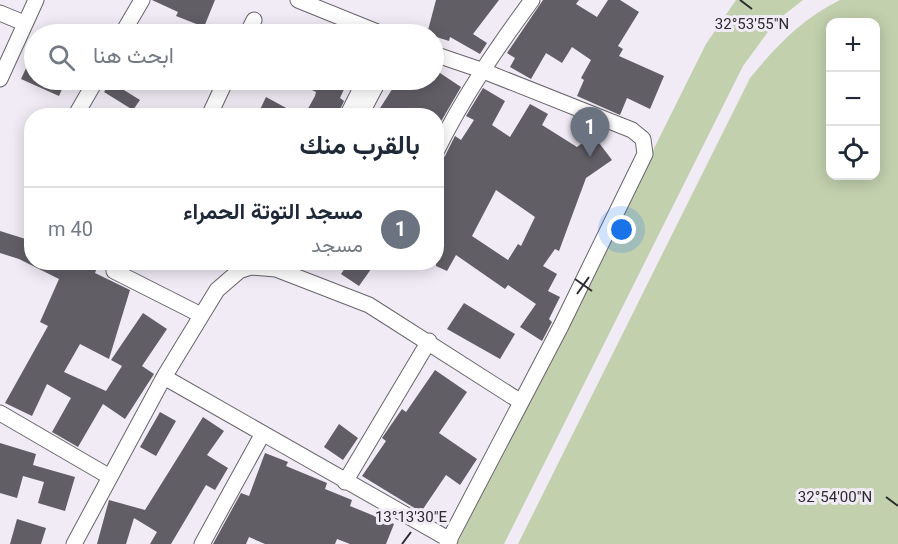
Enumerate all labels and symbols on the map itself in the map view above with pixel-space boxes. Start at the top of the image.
text: 32°53'55"N [715,15,789,33]
pin: 1 [570,108,610,157]
your location [607,215,636,244]
text: 32°54'00"N [798,488,872,506]
text: 13°13'30"E [375,508,448,526]

